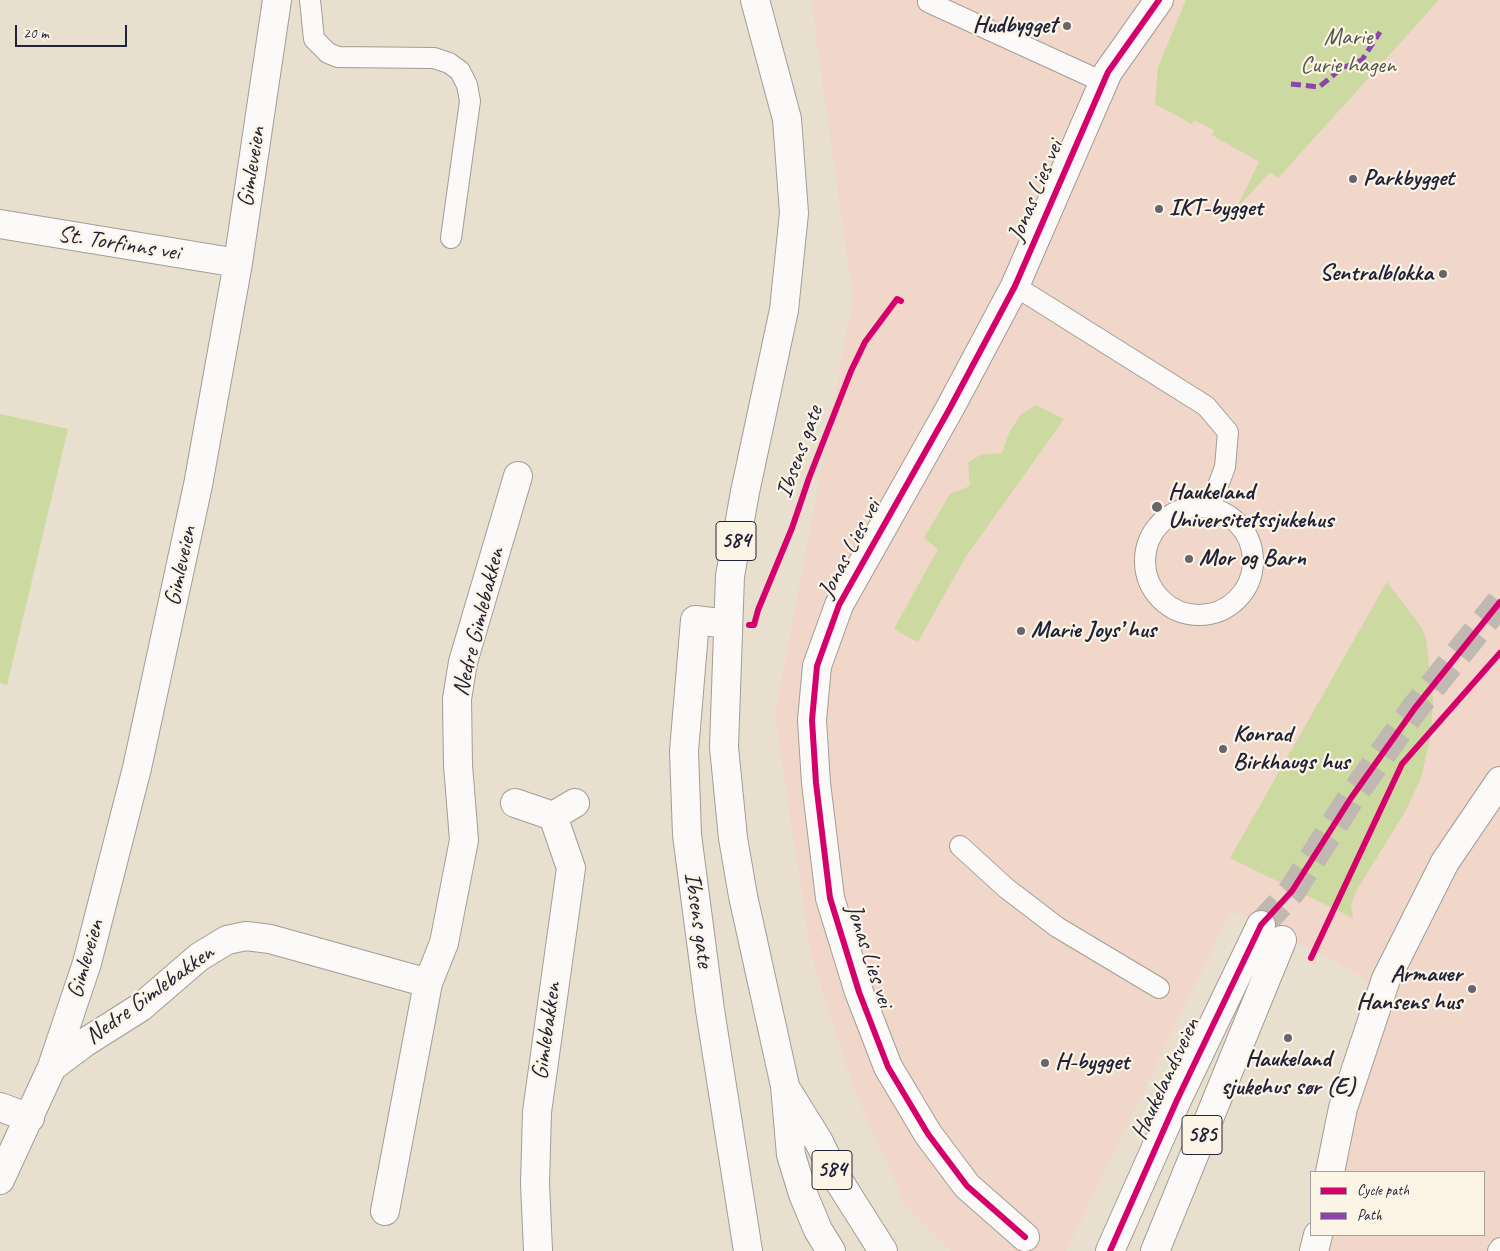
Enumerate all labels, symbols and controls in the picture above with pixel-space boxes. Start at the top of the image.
place label: Hudbygget [972,12,1057,40]
scale bar [18,15,130,47]
marker: Hudbygget [1061,20,1073,32]
text: 20 m [23,24,49,43]
park label: Marie Curie hagen [1300,24,1396,80]
street label: Gimleveien [231,125,273,209]
street label: Jonas Lies vei [1002,136,1070,246]
place label: Parkbygget [1363,165,1454,193]
marker: Parkbygget [1347,173,1359,185]
place label: IKT-bygget [1169,195,1262,223]
marker: IKT-bygget [1153,203,1165,215]
street label: St. Torfinns vei [56,220,182,268]
place label: Sentralblokka [1320,260,1433,288]
marker: Sentralblokka [1437,268,1449,280]
street label: Ibsens gate [770,402,830,502]
place label: Haukeland Universitetssjukehus [1168,479,1333,535]
street label: Jonas Lies vei [812,495,888,603]
marker: Haukeland Universitetssjukehus [1150,500,1164,514]
road number: 584 [716,522,756,560]
street label: Gimleveien [159,524,203,608]
street label: Nedre Gimlebakken [447,545,511,699]
place label: Mor og Barn [1199,545,1306,573]
marker: Mor og Barn [1183,553,1195,565]
place label: Marie Joys’ hus [1031,617,1156,645]
marker: Marie Joys’ hus [1015,625,1027,637]
place label: Konrad Birkhaugs hus [1233,721,1350,777]
marker: Konrad Birkhaugs hus [1217,743,1229,755]
street label: Ibsens gate [677,871,719,969]
street label: Jonas Lies vei [839,901,899,1011]
street label: Gimleveien [61,916,111,1002]
street label: Nedre Gimlebakken [80,939,220,1051]
place label: Armauer Hansens hus [1356,961,1462,1017]
street label: Gimlebakken [526,980,568,1082]
marker: Armauer Hansens hus [1466,983,1478,995]
street label: Haukelandsveien [1125,1013,1207,1145]
marker: Haukeland sjukehus sør (E) [1282,1032,1294,1044]
place label: Haukeland sjukehus sør (E) [1221,1046,1355,1102]
place label: H-bygget [1055,1049,1129,1077]
marker: H-bygget [1039,1057,1051,1069]
road number: 585 [1182,1116,1222,1154]
road number: 584 [812,1150,852,1190]
legend [1310,1171,1485,1236]
text: Cycle path [1357,1181,1409,1200]
text: Path [1357,1206,1382,1225]

